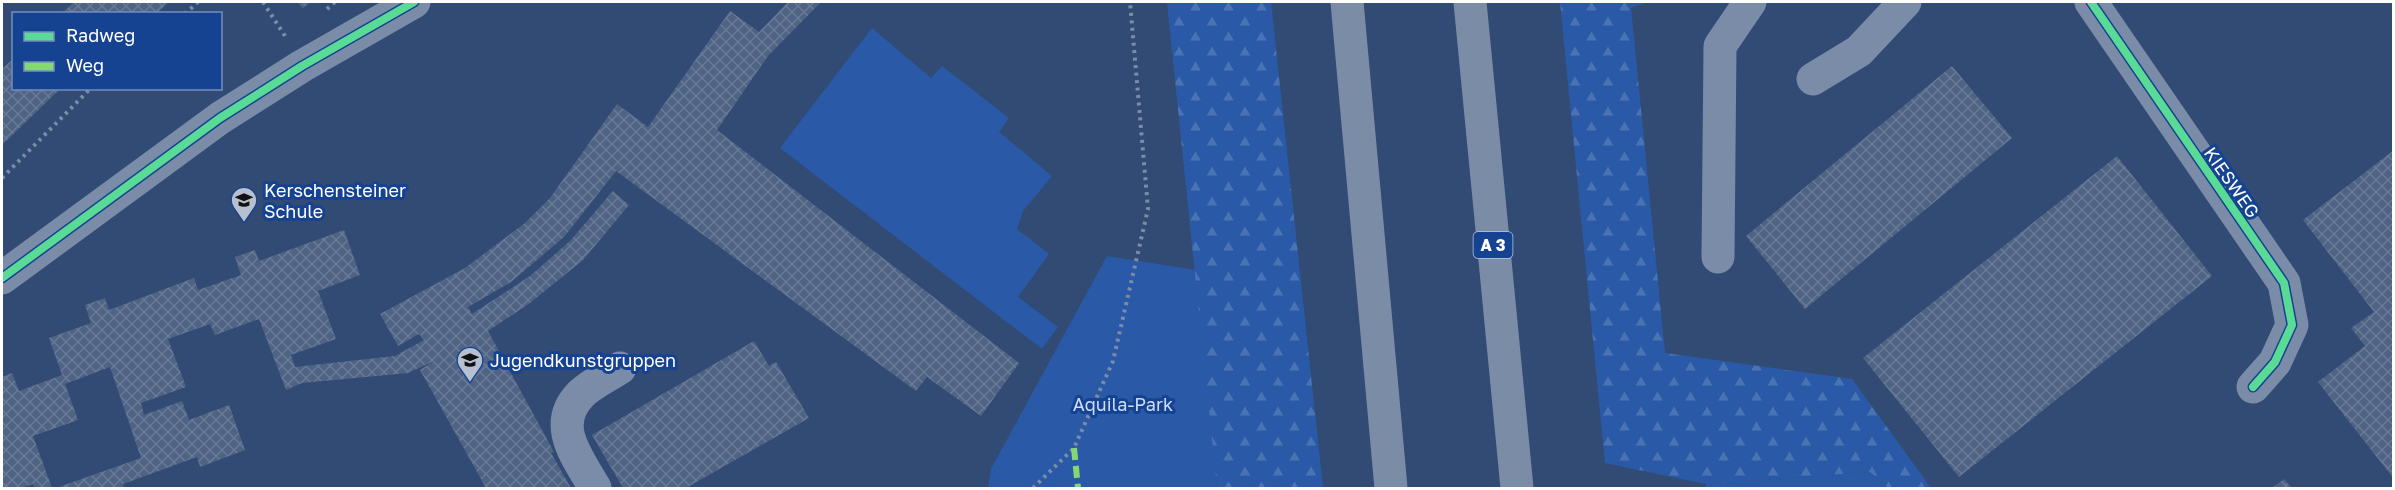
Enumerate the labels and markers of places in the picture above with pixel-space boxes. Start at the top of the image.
place label: Kerschensteiner Schule [264,179,406,222]
school or university icon: Kerschensteiner Schule [229,185,259,223]
school or university icon: Jugendkunstgruppen [455,345,485,383]
place label: Jugendkunstgruppen [490,349,676,371]

